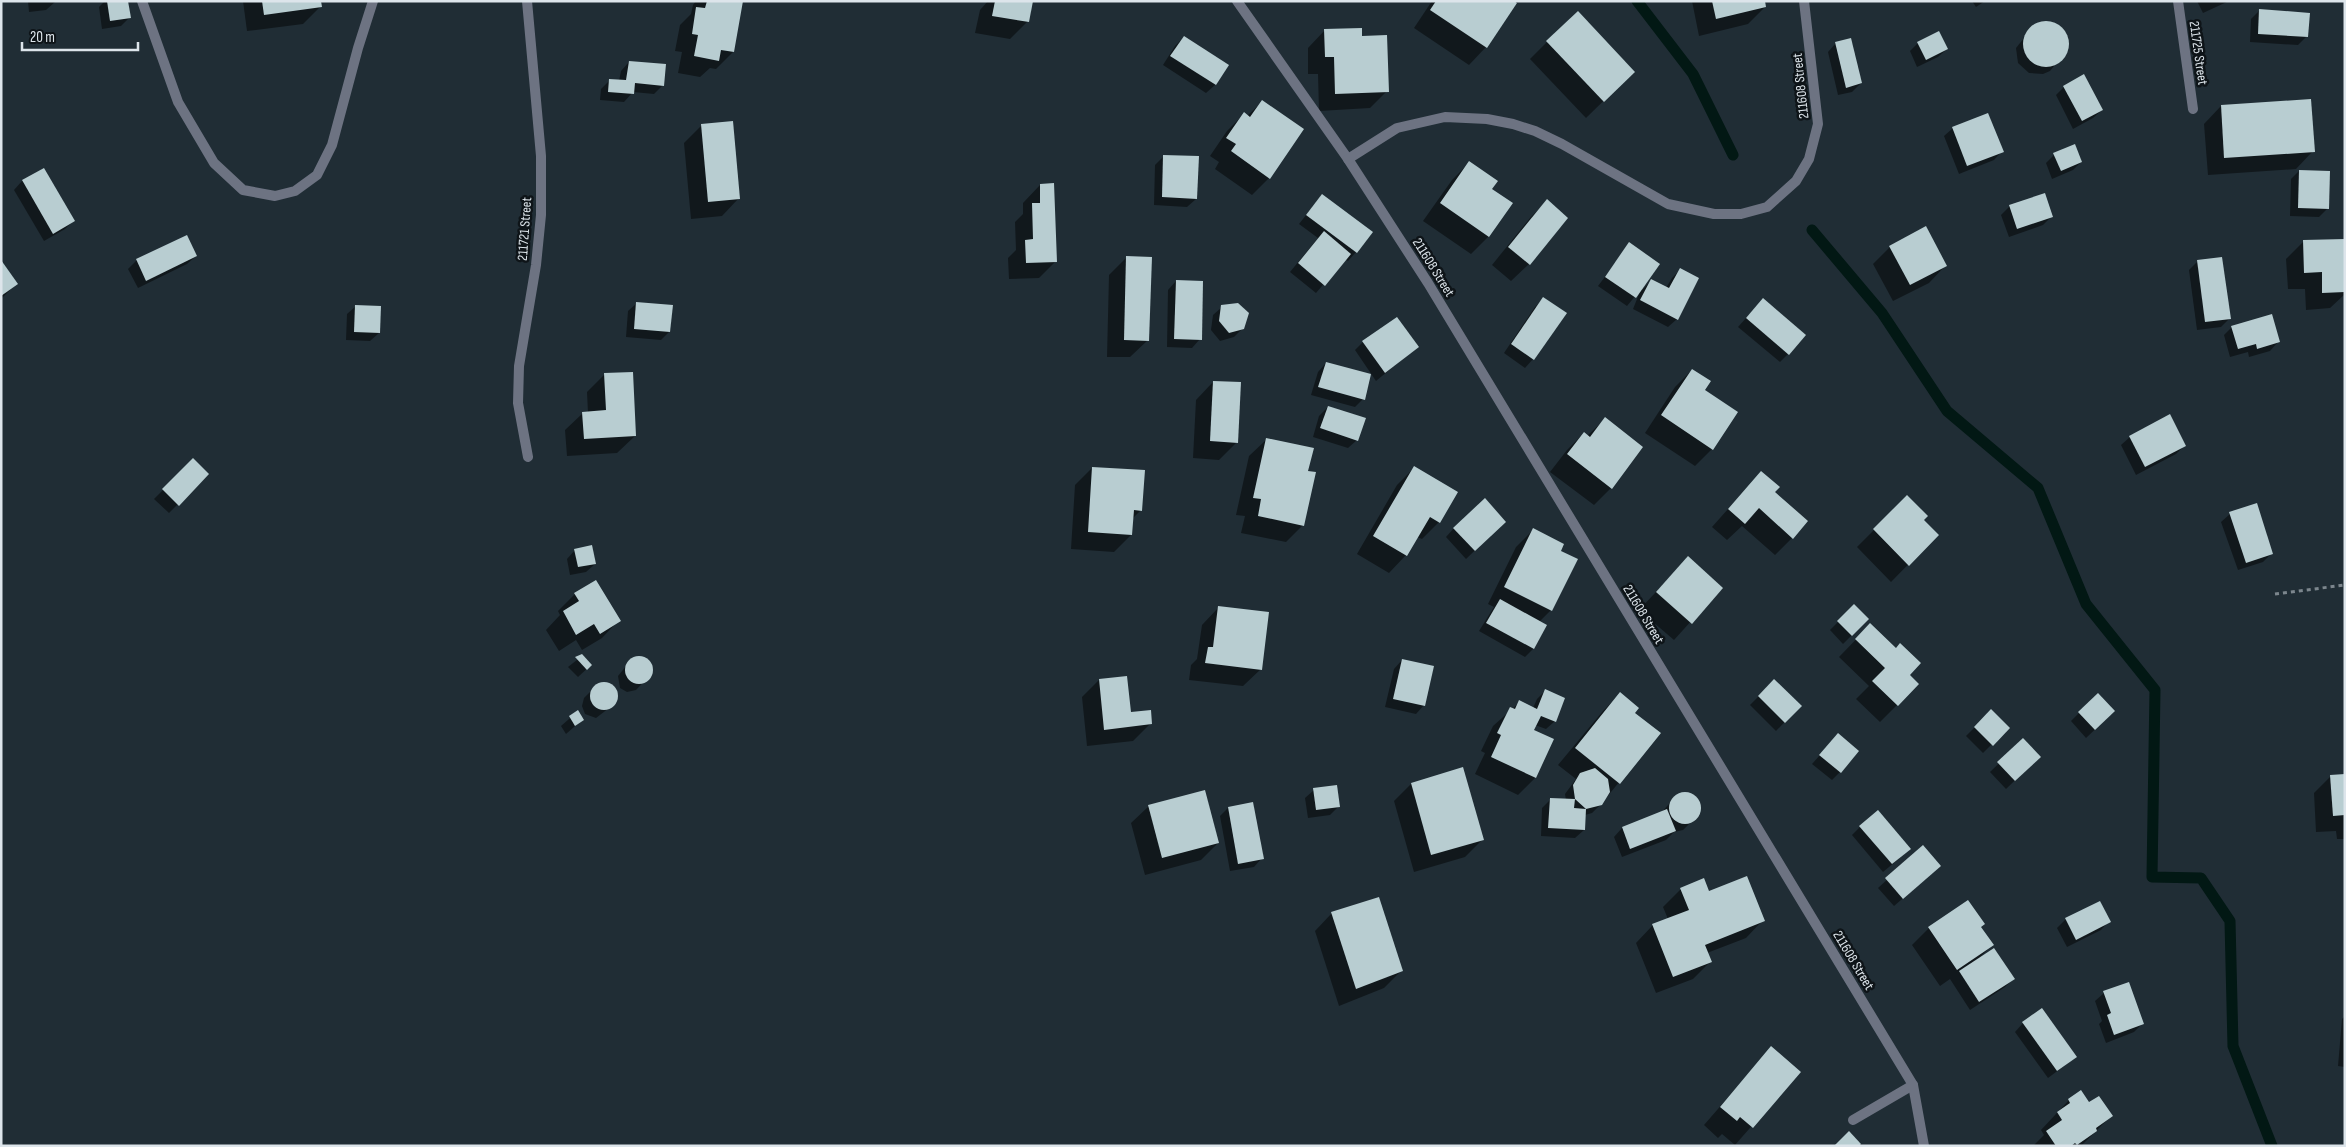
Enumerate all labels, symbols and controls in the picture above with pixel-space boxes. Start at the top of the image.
scale bar [22,20,139,52]
street label: 211725 Street [2186,20,2211,86]
text: 20 m [30,28,55,47]
street label: 211608 Street [1789,52,1812,120]
street label: 211721 Street [514,197,535,261]
street label: 211608 Street [1409,235,1458,300]
street label: 211608 Street [1619,582,1668,647]
street label: 211608 Street [1829,928,1878,993]

